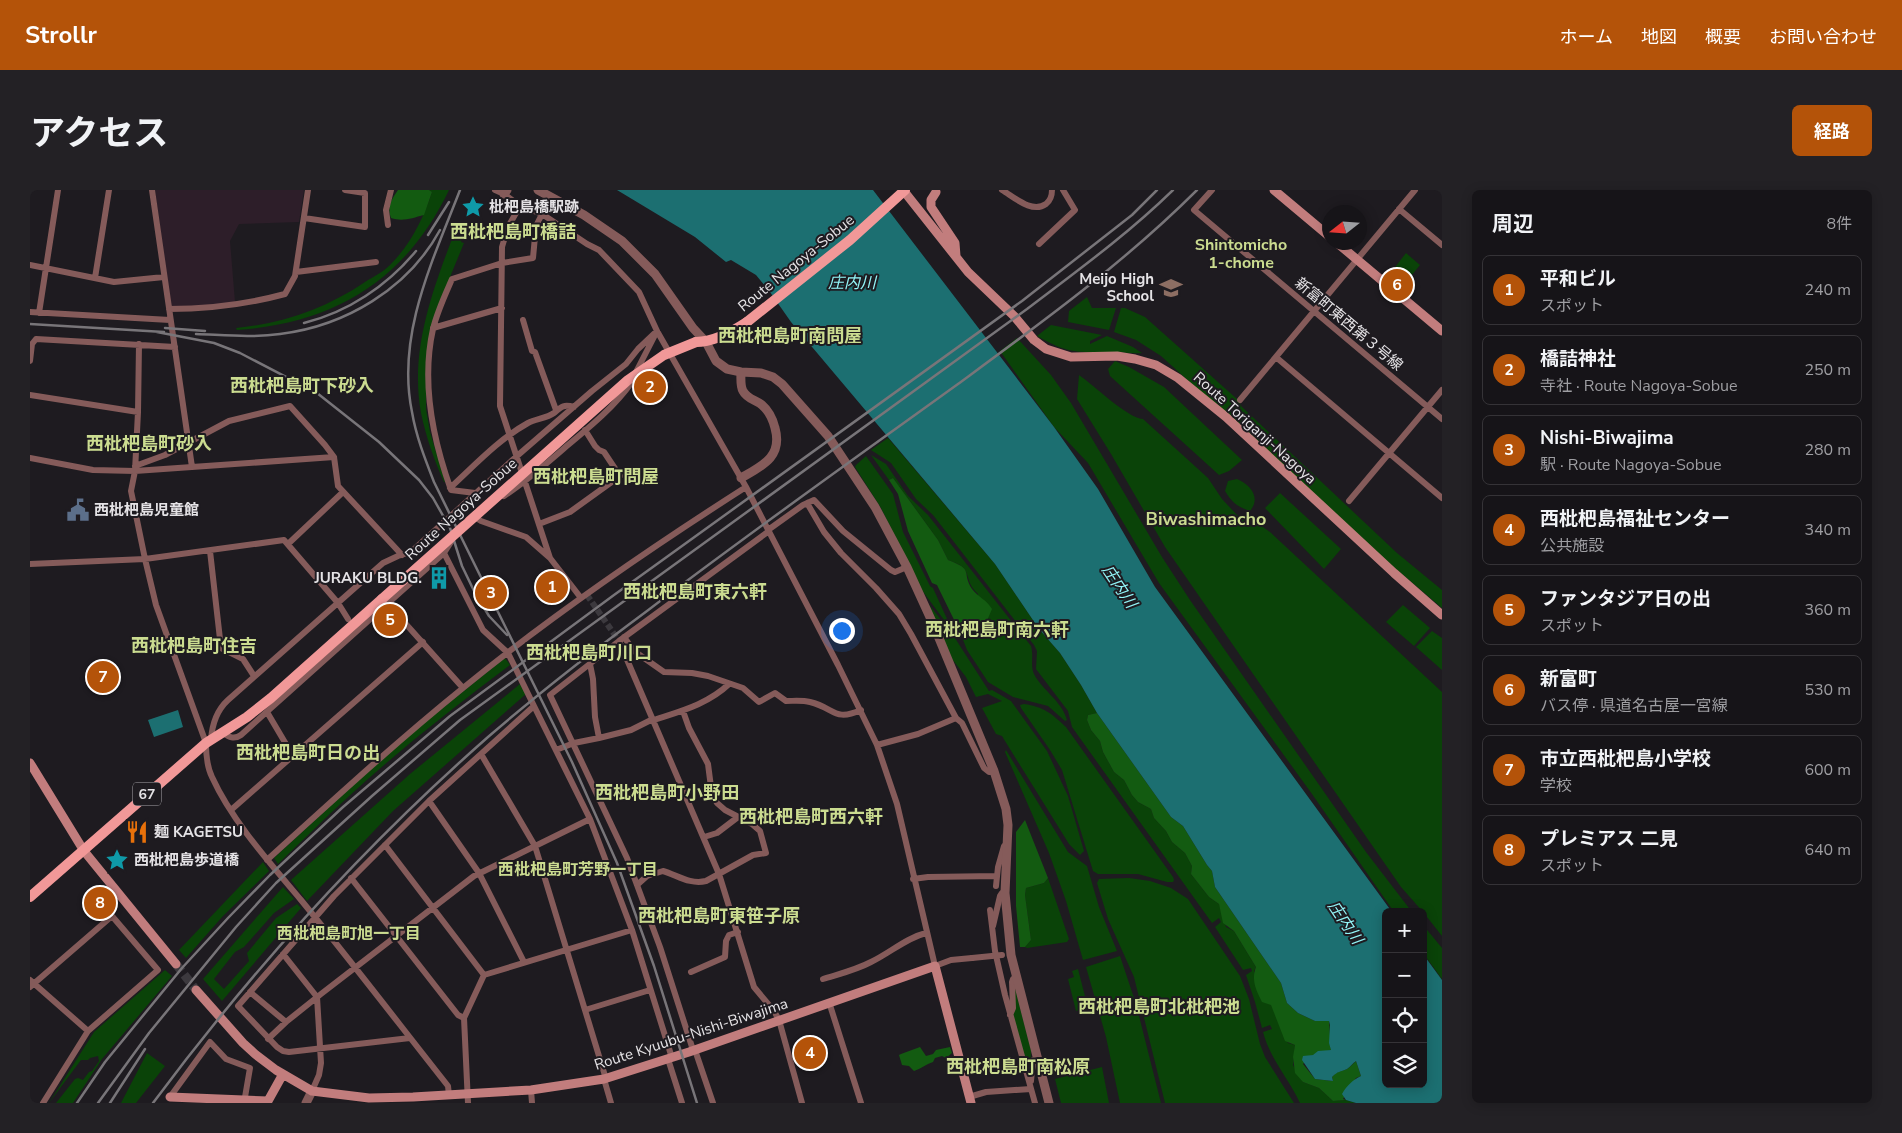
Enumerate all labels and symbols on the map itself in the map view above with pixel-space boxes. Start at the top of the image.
place icon: 枇杷島橋駅跡 [460,194,486,220]
place label: 枇杷島橋駅跡 [489,197,579,217]
north arrow [1322,205,1367,250]
street label: Route Nagoya-Sobue [734,210,858,316]
district label: 西枇杷島町橋詰 [450,220,576,244]
district label: Shintomicho 1-chome [1195,234,1287,274]
pin: 6 [1381,266,1413,304]
place label: Meijo High School [1079,269,1154,306]
water label: 庄内川 [828,272,878,294]
street label: 新富町東西第３号線 [1291,273,1407,375]
school or university icon: Meijo High School [1158,275,1184,301]
district label: 西枇杷島町南問屋 [718,324,862,348]
street label: Route Toriganji-Nagoya [1189,367,1321,489]
pin: 2 [634,368,666,406]
district label: 西枇杷島町下砂入 [230,374,374,398]
district label: 西枇杷島町砂入 [86,432,212,456]
street label: Route Nagoya-Sobue [401,453,521,565]
district label: 西枇杷島町問屋 [533,465,659,489]
public building icon: 西枇杷島児童館 [65,497,91,523]
place label: 西枇杷島児童館 [94,500,199,520]
district label: Biwashimacho [1146,507,1266,531]
water label: 庄内川 [1097,561,1143,614]
building icon: JURAKU BLDG. [426,565,452,591]
place label: JURAKU BLDG. [313,568,422,588]
pin: 1 [536,568,568,606]
pin: 3 [475,574,507,612]
district label: 西枇杷島町東六軒 [623,580,767,604]
pin: 5 [374,601,406,639]
your location [829,618,855,644]
district label: 西枇杷島町南六軒 [925,618,1069,642]
district label: 西枇杷島町住吉 [131,634,257,658]
district label: 西枇杷島町川口 [526,641,652,665]
pin: 7 [87,658,119,696]
district label: 西枇杷島町日の出 [236,741,380,765]
district label: 西枇杷島町小野田 [595,781,739,805]
road number: 67 [133,782,161,806]
district label: 西枇杷島町西六軒 [739,805,883,829]
restaurant icon: 麺 KAGETSU [124,819,150,845]
place label: 麺 KAGETSU [154,822,243,842]
place icon: 西枇杷島歩道橋 [104,847,130,873]
place label: 西枇杷島歩道橋 [134,850,240,870]
district label: 西枇杷島町芳野一丁目 [498,859,658,881]
pin: 8 [84,884,116,922]
water label: 庄内川 [1323,897,1369,950]
district label: 西枇杷島町東笹子原 [638,904,800,928]
district label: 西枇杷島町旭一丁目 [277,923,421,945]
street label: Route Kyuubu-Nishi-Biwajima [592,993,790,1075]
district label: 西枇杷島町北枇杷池 [1078,995,1240,1019]
pin: 4 [794,1034,826,1072]
district label: 西枇杷島町南松原 [946,1055,1090,1079]

